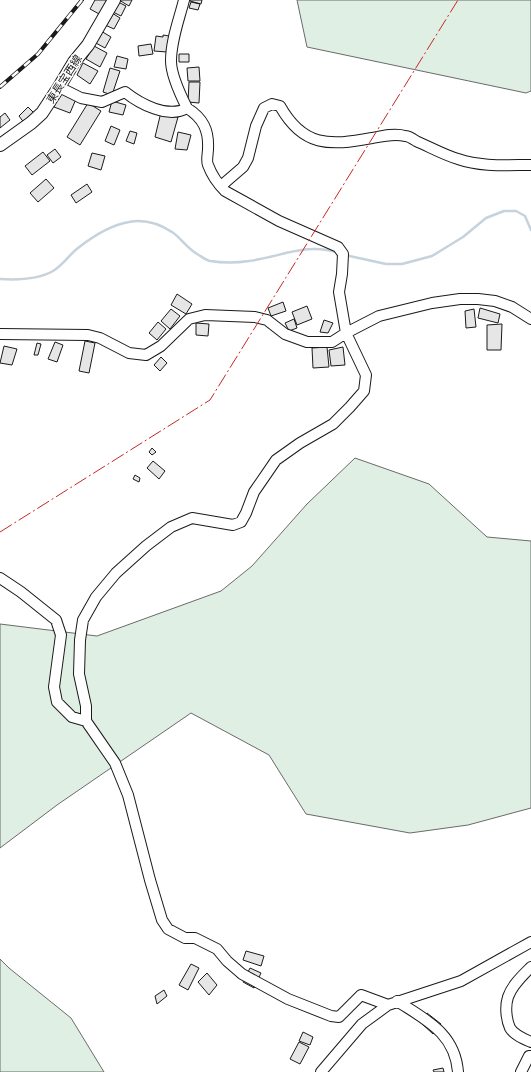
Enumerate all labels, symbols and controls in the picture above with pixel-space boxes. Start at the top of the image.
street label: 東長宝西線 [44,53,85,106]

